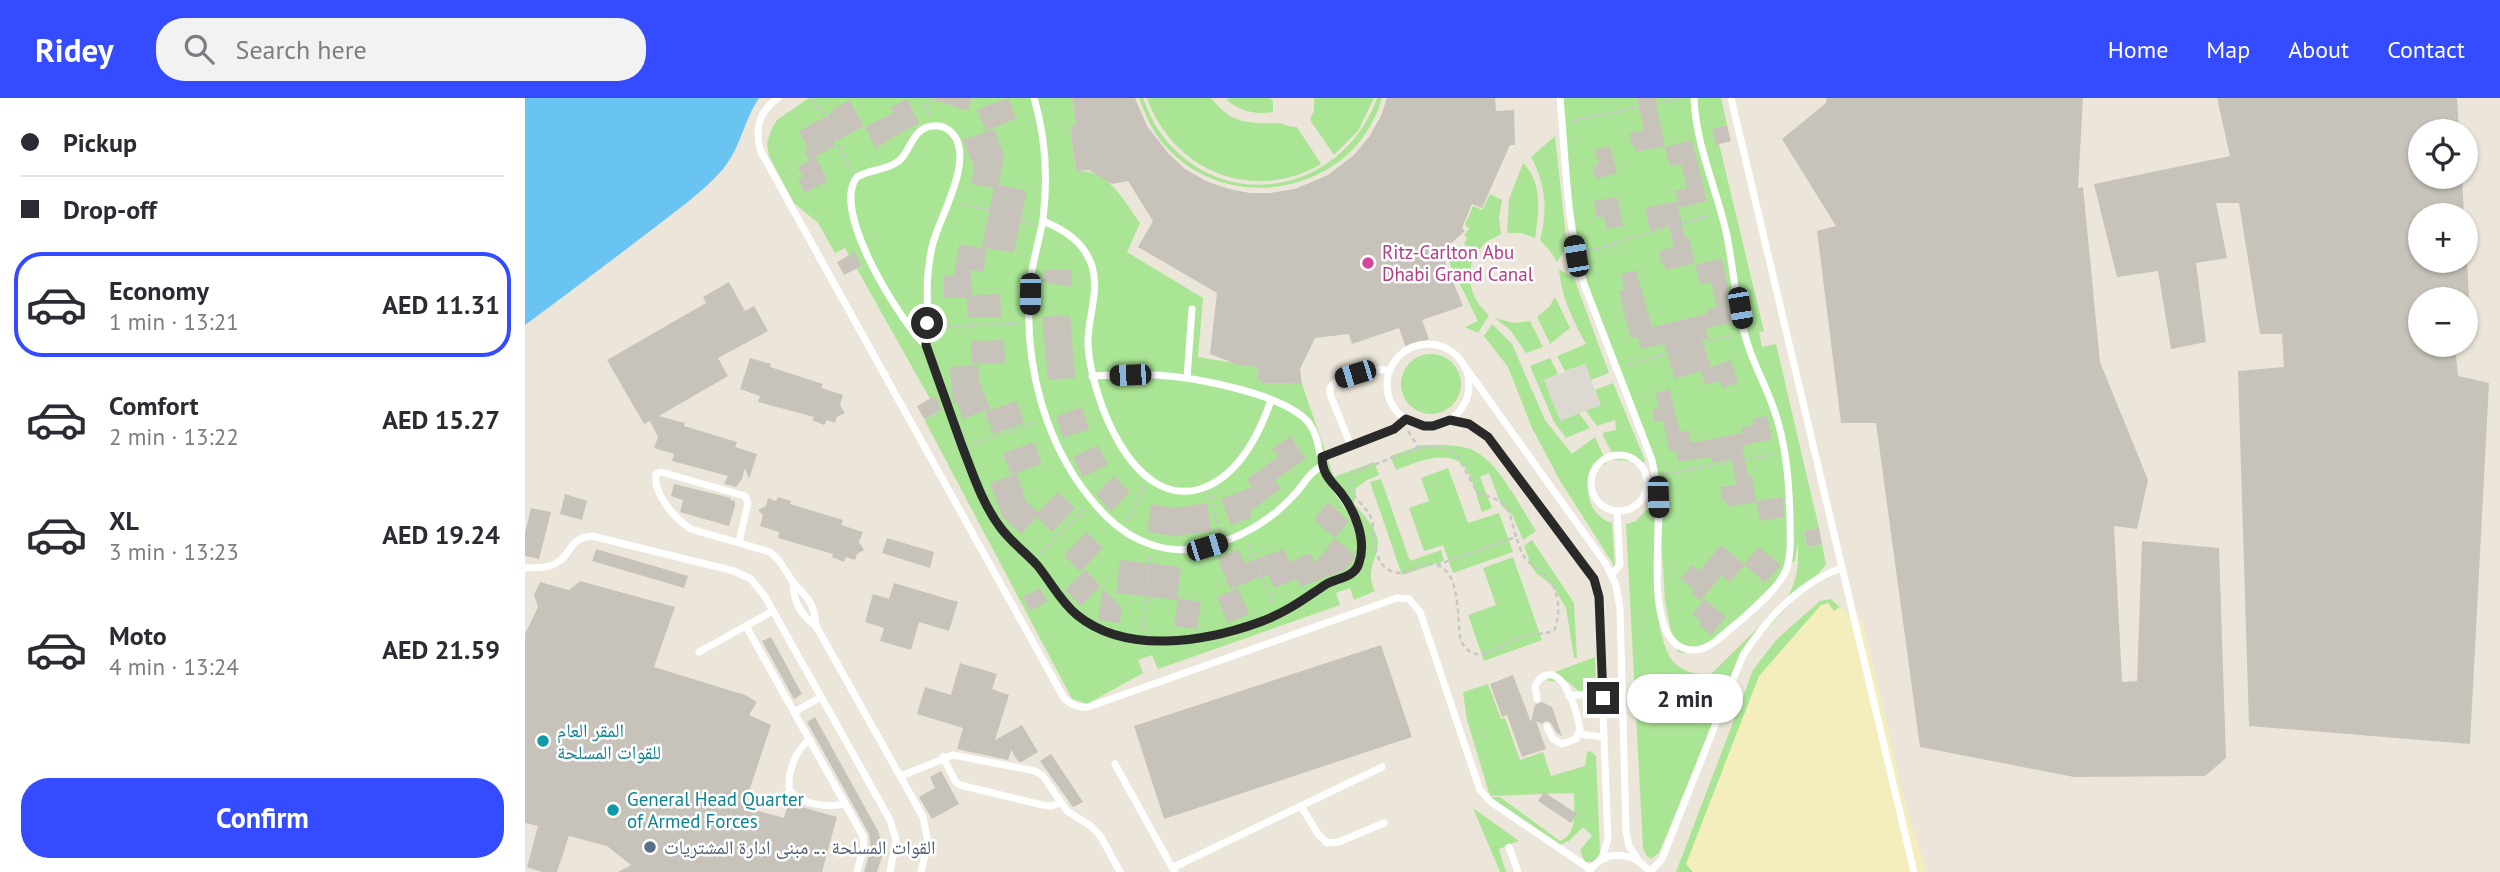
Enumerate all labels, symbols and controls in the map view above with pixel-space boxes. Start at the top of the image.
search box [156,18,646,81]
text: Ridey [35,28,114,71]
icon: search [180,30,218,68]
text: Search here [236,33,367,66]
text: Home [2108,34,2168,65]
text: Map [2206,34,2250,65]
text: About [2288,34,2349,65]
text: Contact [2387,34,2465,65]
map controls [2408,119,2478,357]
button: locate [2408,119,2478,189]
text: Pickup [63,126,137,159]
text: Drop-off [63,193,157,226]
button: + [2408,203,2478,273]
car [1563,233,1590,279]
place label: Ritz-Carlton Abu Dhabi Grand Canal [1382,240,1534,286]
marker: Ritz-Carlton Abu Dhabi Grand Canal [1360,255,1376,271]
icon: car [25,273,88,336]
car [1020,273,1041,315]
text: Economy [109,274,209,307]
car [1727,285,1754,331]
button: − [2408,287,2478,357]
text: AED 11.31 [382,288,500,321]
text: 1 min · 13:21 [109,307,239,336]
route start [911,307,943,339]
car [1332,358,1379,390]
car [1109,364,1152,386]
icon: car [25,388,88,451]
text: Comfort [109,389,199,422]
text: AED 15.27 [382,403,500,436]
text: 2 min · 13:22 [109,422,239,451]
car [1647,476,1670,518]
icon: car [25,503,88,566]
text: XL [109,504,139,537]
text: AED 19.24 [382,518,500,551]
car [1184,531,1231,563]
text: 3 min · 13:23 [109,537,239,566]
icon: car [25,618,88,681]
text: Moto [109,619,167,652]
text: AED 21.59 [382,633,500,666]
text: 4 min · 13:24 [109,652,239,681]
callout: 2 min [1627,674,1743,722]
route end [1587,682,1619,714]
text: 2 min [1657,684,1713,713]
place label: المقر العام للقوات المسلحة [557,718,661,764]
marker: المقر العام للقوات المسلحة [535,733,551,749]
button: Confirm [21,778,504,858]
place label: General Head Quarter of Armed Forces [627,787,805,833]
marker: General Head Quarter of Armed Forces [605,802,621,818]
place label: القوات المسلحة ... مبنى ادارة المشتريات [664,835,936,859]
marker: القوات المسلحة ... مبنى ادارة المشتريات [642,839,658,855]

